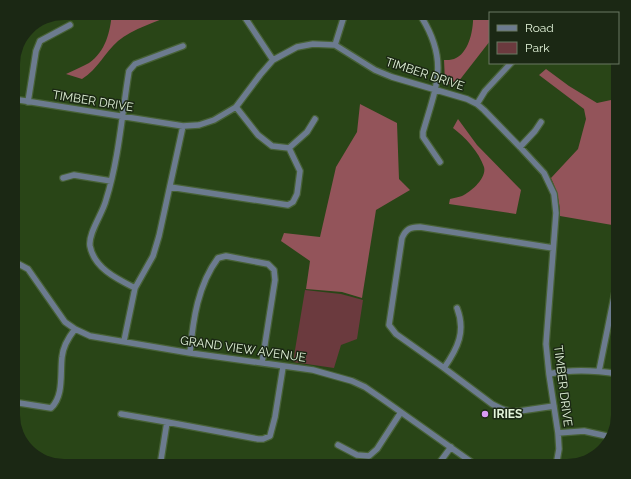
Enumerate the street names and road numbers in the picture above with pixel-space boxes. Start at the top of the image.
street label: TIMBER DRIVE [384,55,466,93]
street label: TIMBER DRIVE [51,88,135,114]
street label: GRAND VIEW AVENUE [179,333,307,365]
street label: TIMBER DRIVE [551,345,575,427]

